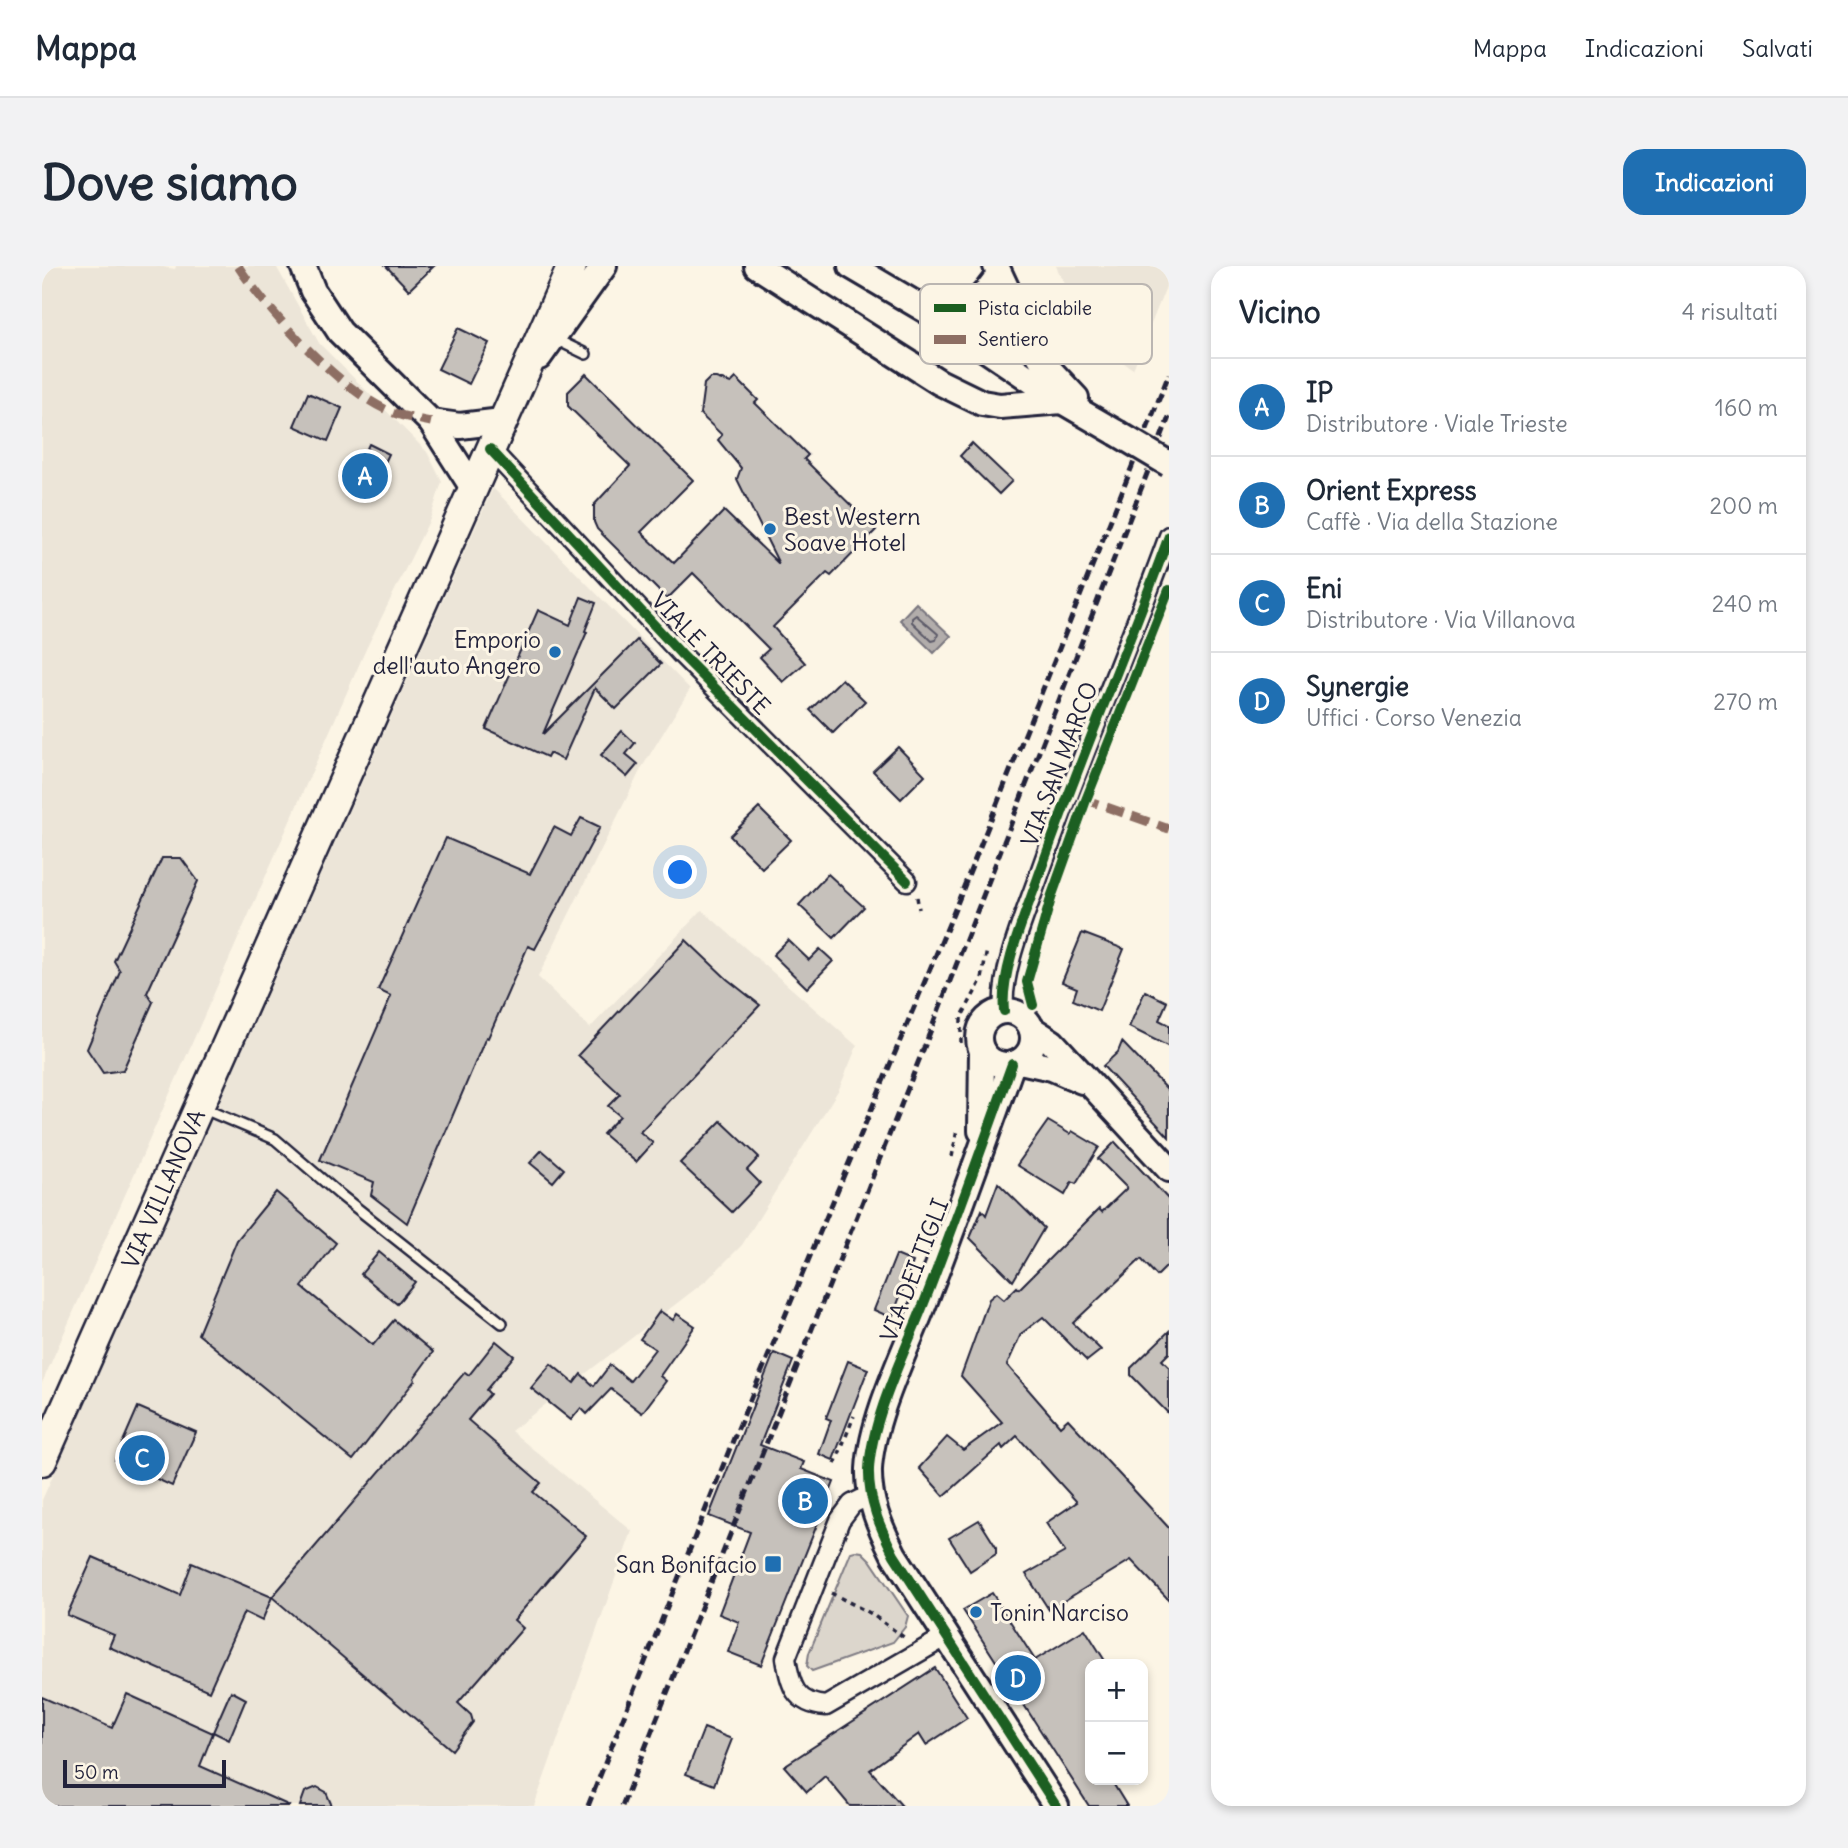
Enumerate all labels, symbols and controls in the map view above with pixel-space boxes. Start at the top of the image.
text: Mappa [35,27,137,69]
text: Mappa [1473,33,1547,63]
text: Indicazioni [1585,33,1704,63]
text: Salvati [1742,33,1813,63]
button: Indicazioni [1623,149,1806,215]
text: Dove siamo [42,152,298,213]
legend [920,284,1152,364]
text: Vicino [1239,293,1321,331]
text: Pista ciclabile [978,296,1092,320]
text: 4 risultati [1682,297,1778,326]
text: Sentiero [978,327,1049,351]
text: IP [1306,376,1333,409]
text: A [1255,393,1269,422]
text: 160 m [1715,393,1778,422]
text: Distributore · Viale Trieste [1306,409,1568,438]
pin: A [342,450,388,502]
text: Orient Express [1306,474,1477,507]
text: B [1254,491,1270,520]
text: 200 m [1709,491,1778,520]
place label: Best Western Soave Hotel [784,502,921,557]
text: Caffè · Via della Stazione [1306,507,1558,536]
marker: Best Western Soave Hotel [762,521,778,537]
text: Eni [1306,572,1342,605]
street label: VIALE TRIESTE [645,586,777,720]
text: C [1254,589,1270,618]
text: 240 m [1712,589,1778,618]
text: Distributore · Via Villanova [1306,605,1576,634]
place label: Emporio dell'auto Angero [373,625,541,680]
marker: Emporio dell'auto Angero [547,644,563,660]
text: Synergie [1306,670,1409,703]
street label: VIA SAN MARCO [1014,678,1104,850]
text: D [1254,687,1270,716]
text: 270 m [1713,687,1778,716]
text: Uffici · Corso Venezia [1306,703,1522,732]
your location [663,855,697,889]
street label: VIA VILLANOVA [115,1105,211,1273]
street label: VIA DEI TIGLI [873,1194,955,1346]
pin: C [119,1432,165,1484]
pin: B [782,1475,828,1527]
place label: San Bonifacio [616,1550,757,1579]
marker: San Bonifacio [763,1554,783,1574]
place label: Tonin Narciso [990,1598,1129,1627]
marker: Tonin Narciso [968,1604,984,1620]
pin: D [995,1652,1041,1704]
map controls [1085,1659,1148,1785]
button: + [1085,1659,1148,1722]
button: − [1085,1722,1148,1785]
scale bar [63,1757,226,1789]
text: 50 m [74,1760,119,1784]

